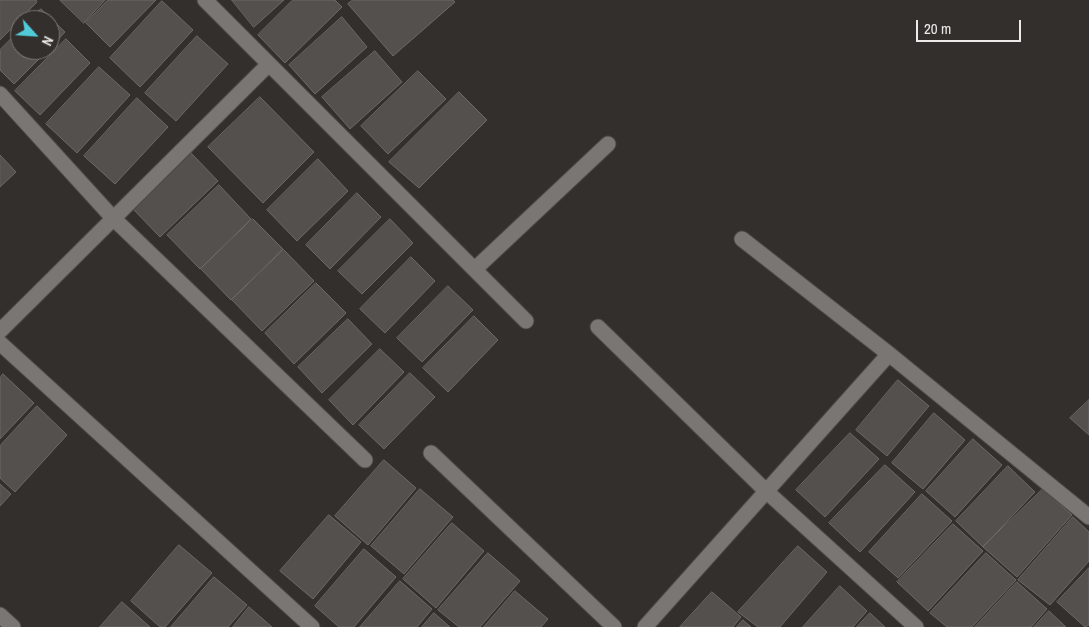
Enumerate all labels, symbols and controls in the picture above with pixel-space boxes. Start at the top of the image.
north arrow [10,10,60,60]
scale bar [919,10,1024,42]
text: 20 m [924,18,951,39]
text: N [38,33,57,49]

